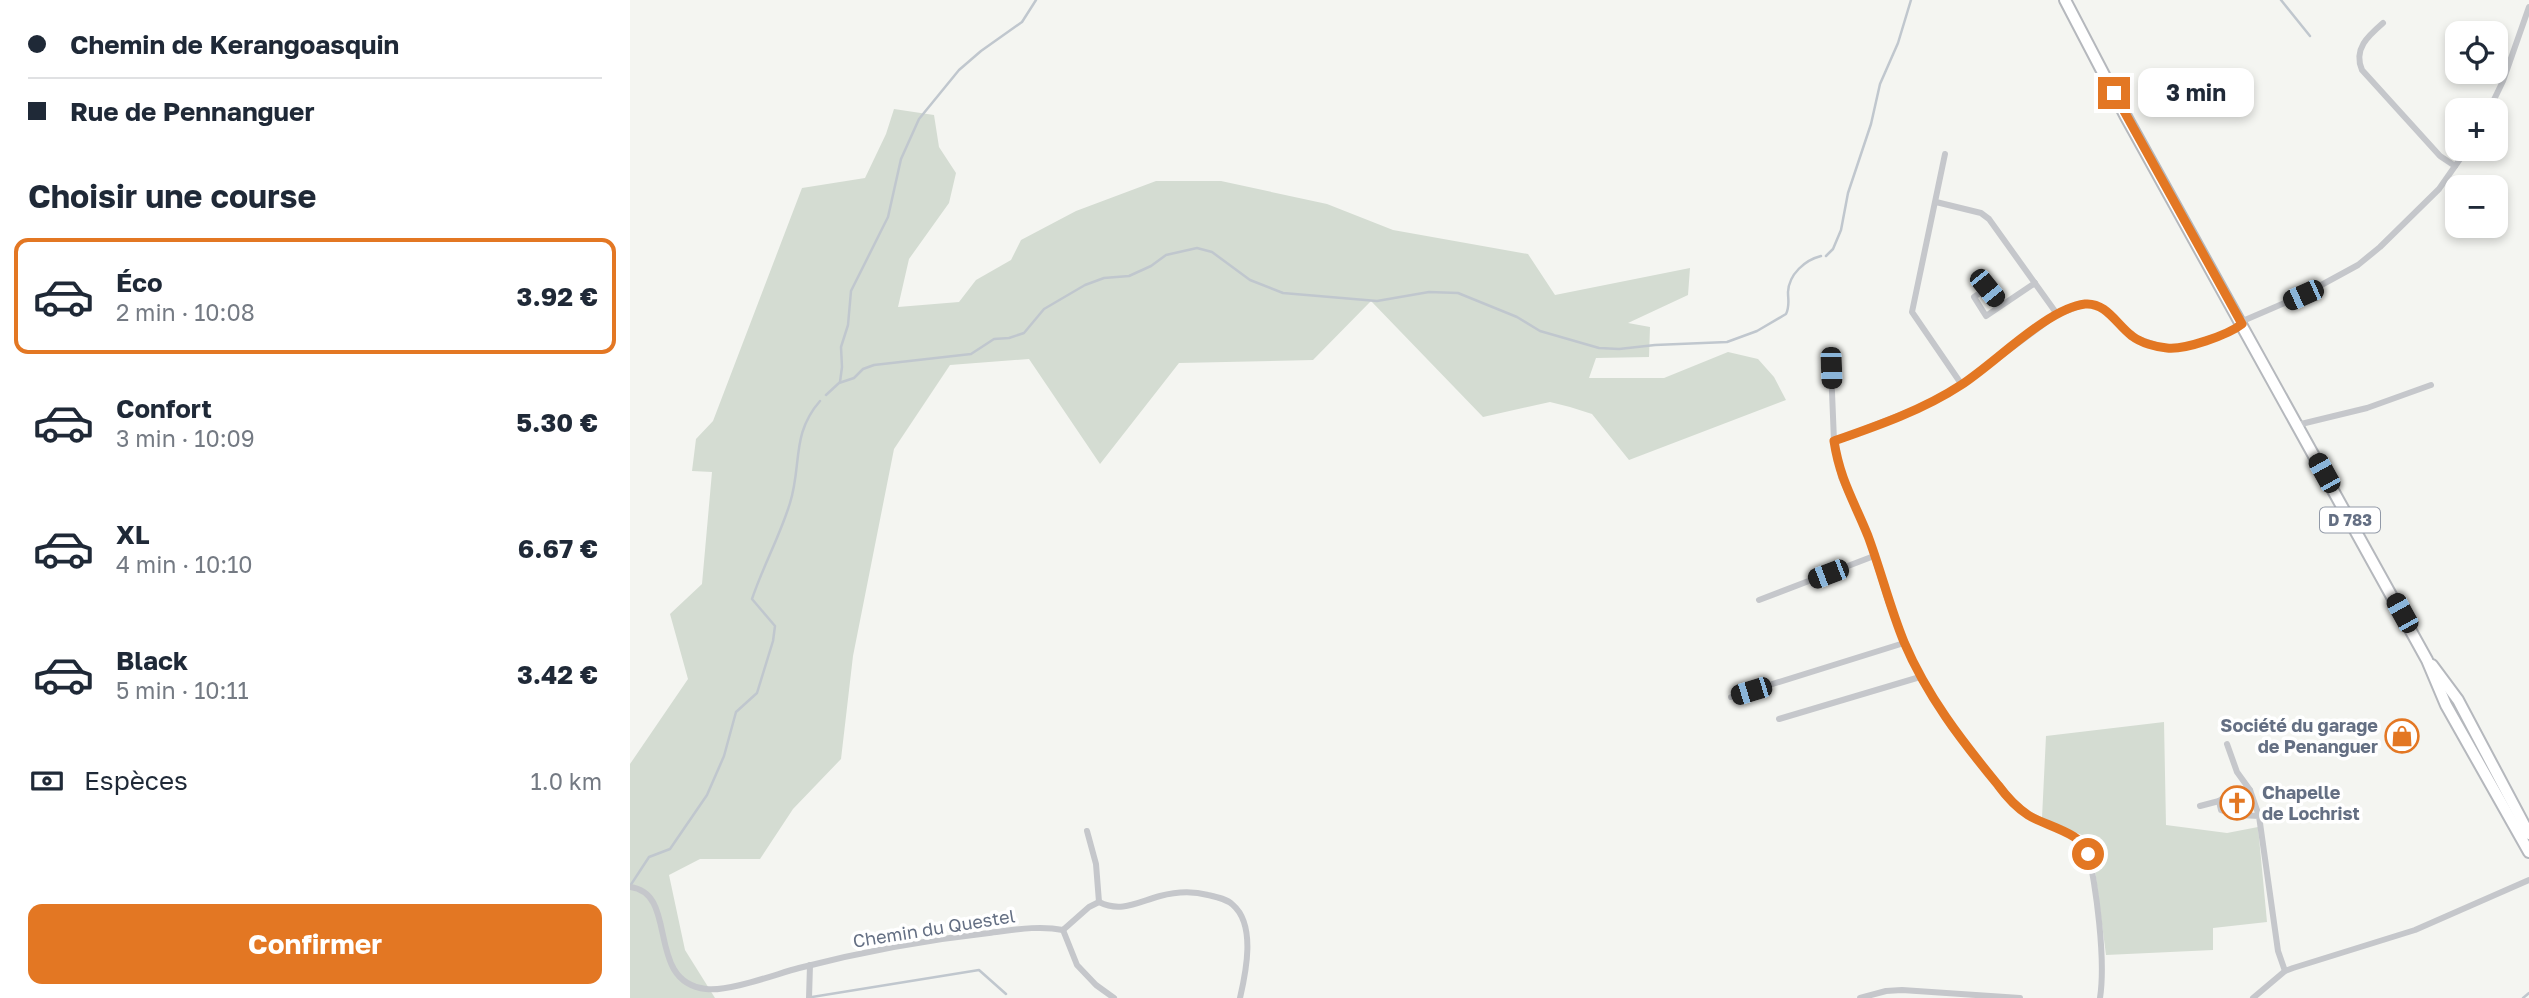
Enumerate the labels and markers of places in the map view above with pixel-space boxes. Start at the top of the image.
place label: Société du garage de Penanguer [2220,714,2378,757]
shop icon: Société du garage de Penanguer [2383,717,2421,755]
place label: Chapelle de Lochrist [2262,781,2360,824]
church icon: Chapelle de Lochrist [2218,784,2256,822]

